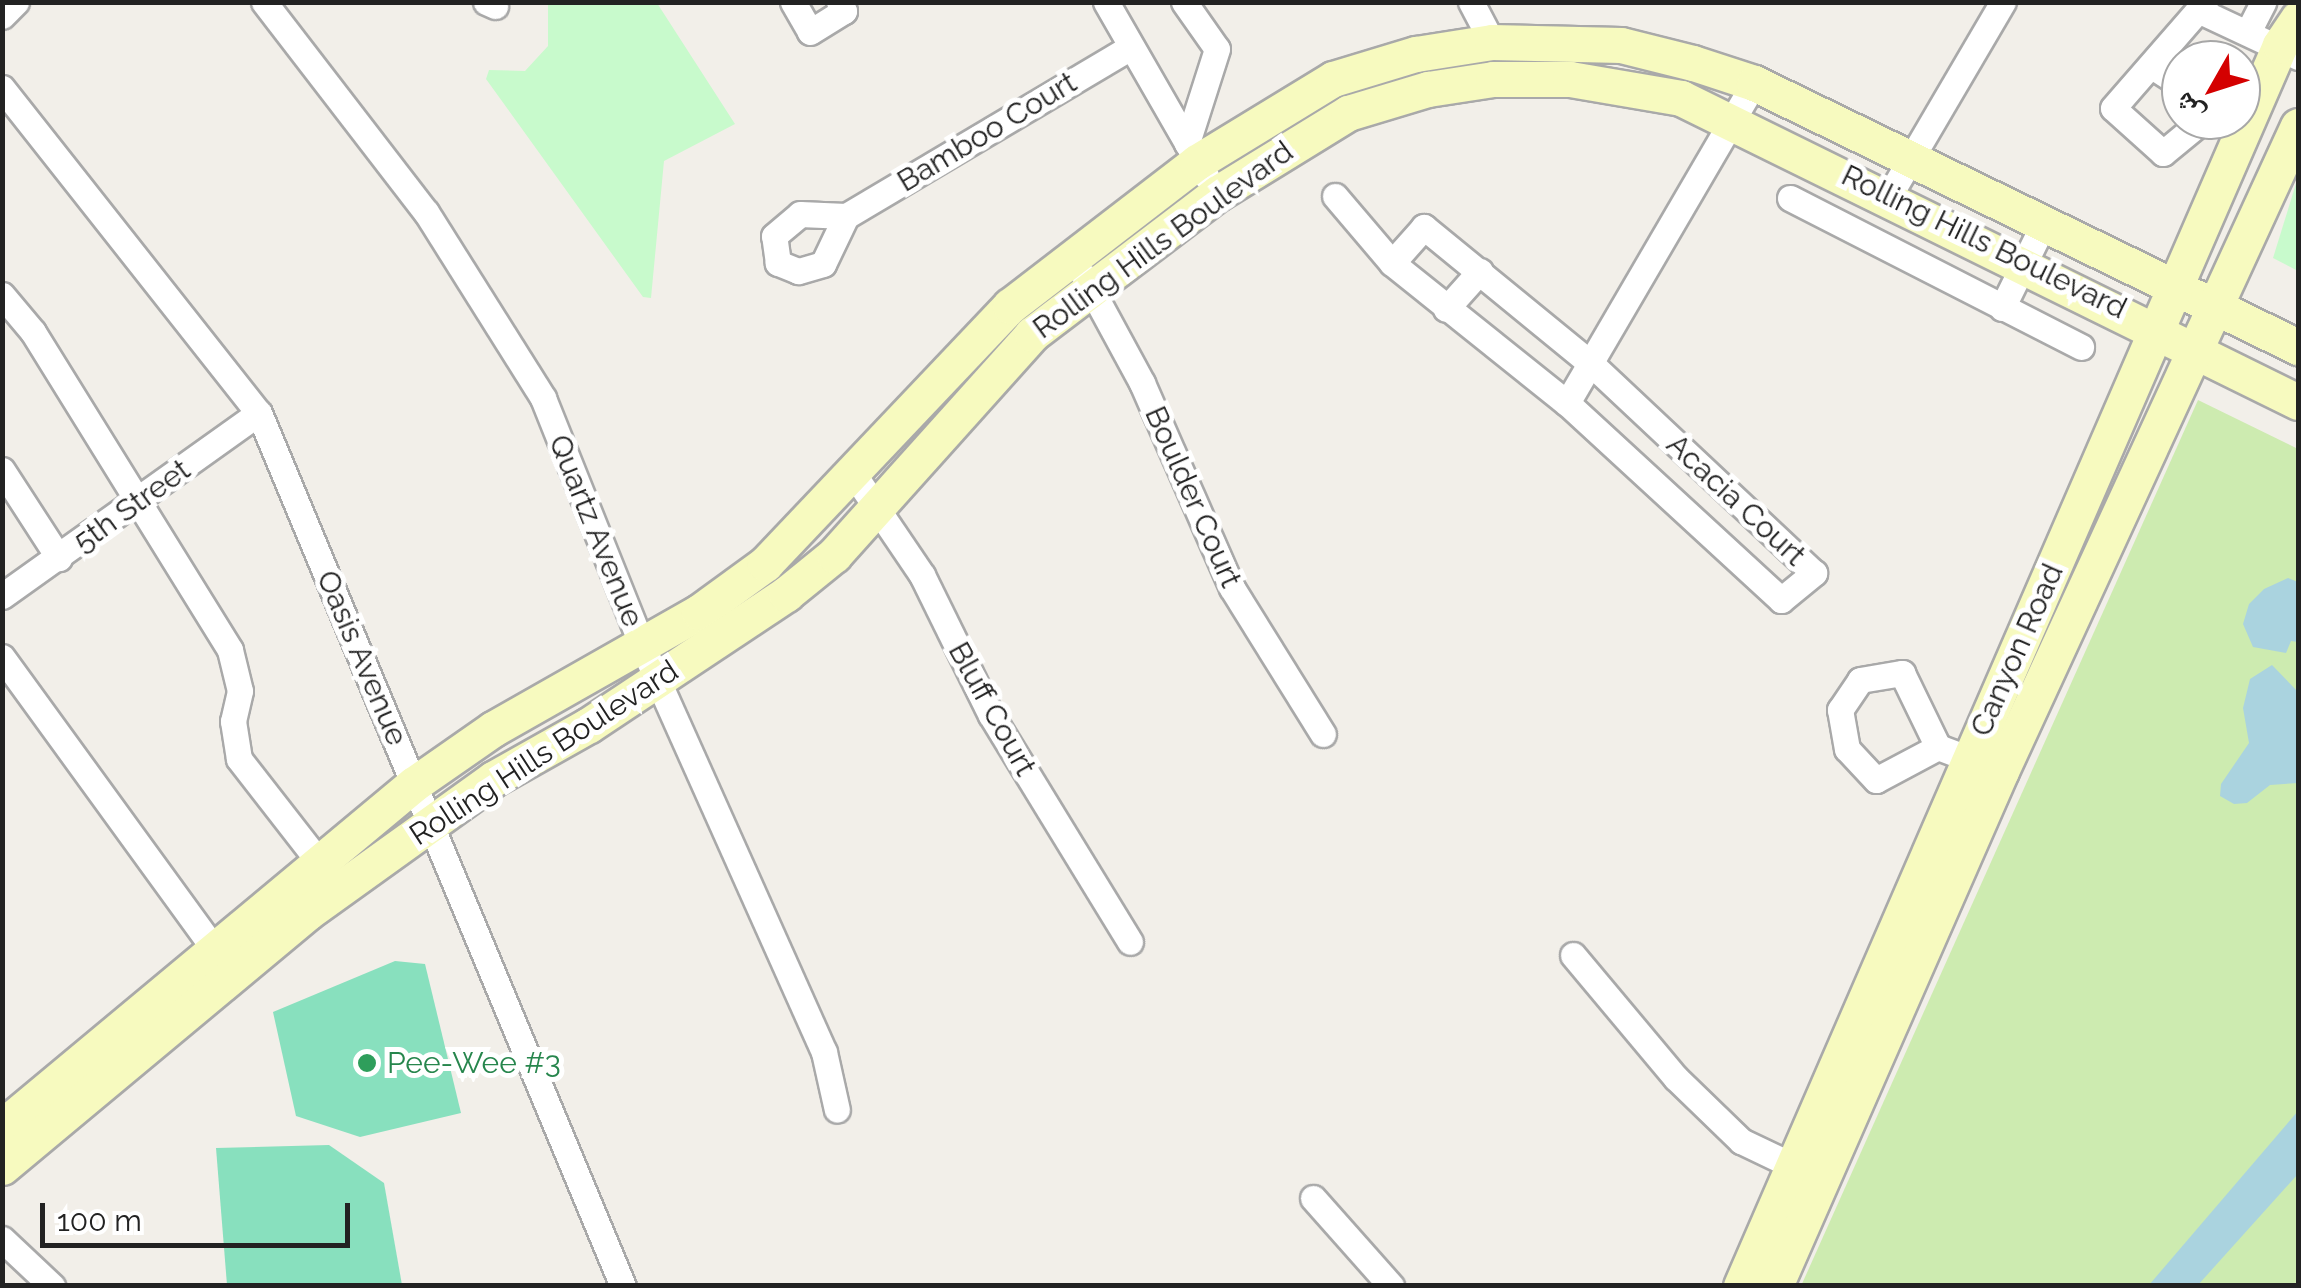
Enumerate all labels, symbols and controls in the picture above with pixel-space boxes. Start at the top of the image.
north arrow [2161,40,2261,140]
street label: Bamboo Court [891,64,1083,200]
text: ش [2167,86,2211,130]
street label: Rolling Hills Boulevard [1026,134,1300,346]
street label: Rolling Hills Boulevard [1836,157,2132,327]
street label: Boulder Court [1137,401,1249,593]
street label: Acacia Court [1659,427,1813,573]
street label: Quartz Avenue [541,429,651,633]
street label: 5th Street [67,452,197,560]
street label: Canyon Road [1963,558,2071,742]
street label: Oasis Avenue [309,565,415,751]
street label: Bluff Court [940,636,1044,782]
street label: Rolling Hills Boulevard [403,653,685,853]
place label: Pee-Wee #3 [387,1045,561,1081]
marker: Pee-Wee #3 [356,1052,378,1074]
scale bar [45,1183,355,1245]
text: 100 m [57,1203,142,1238]

